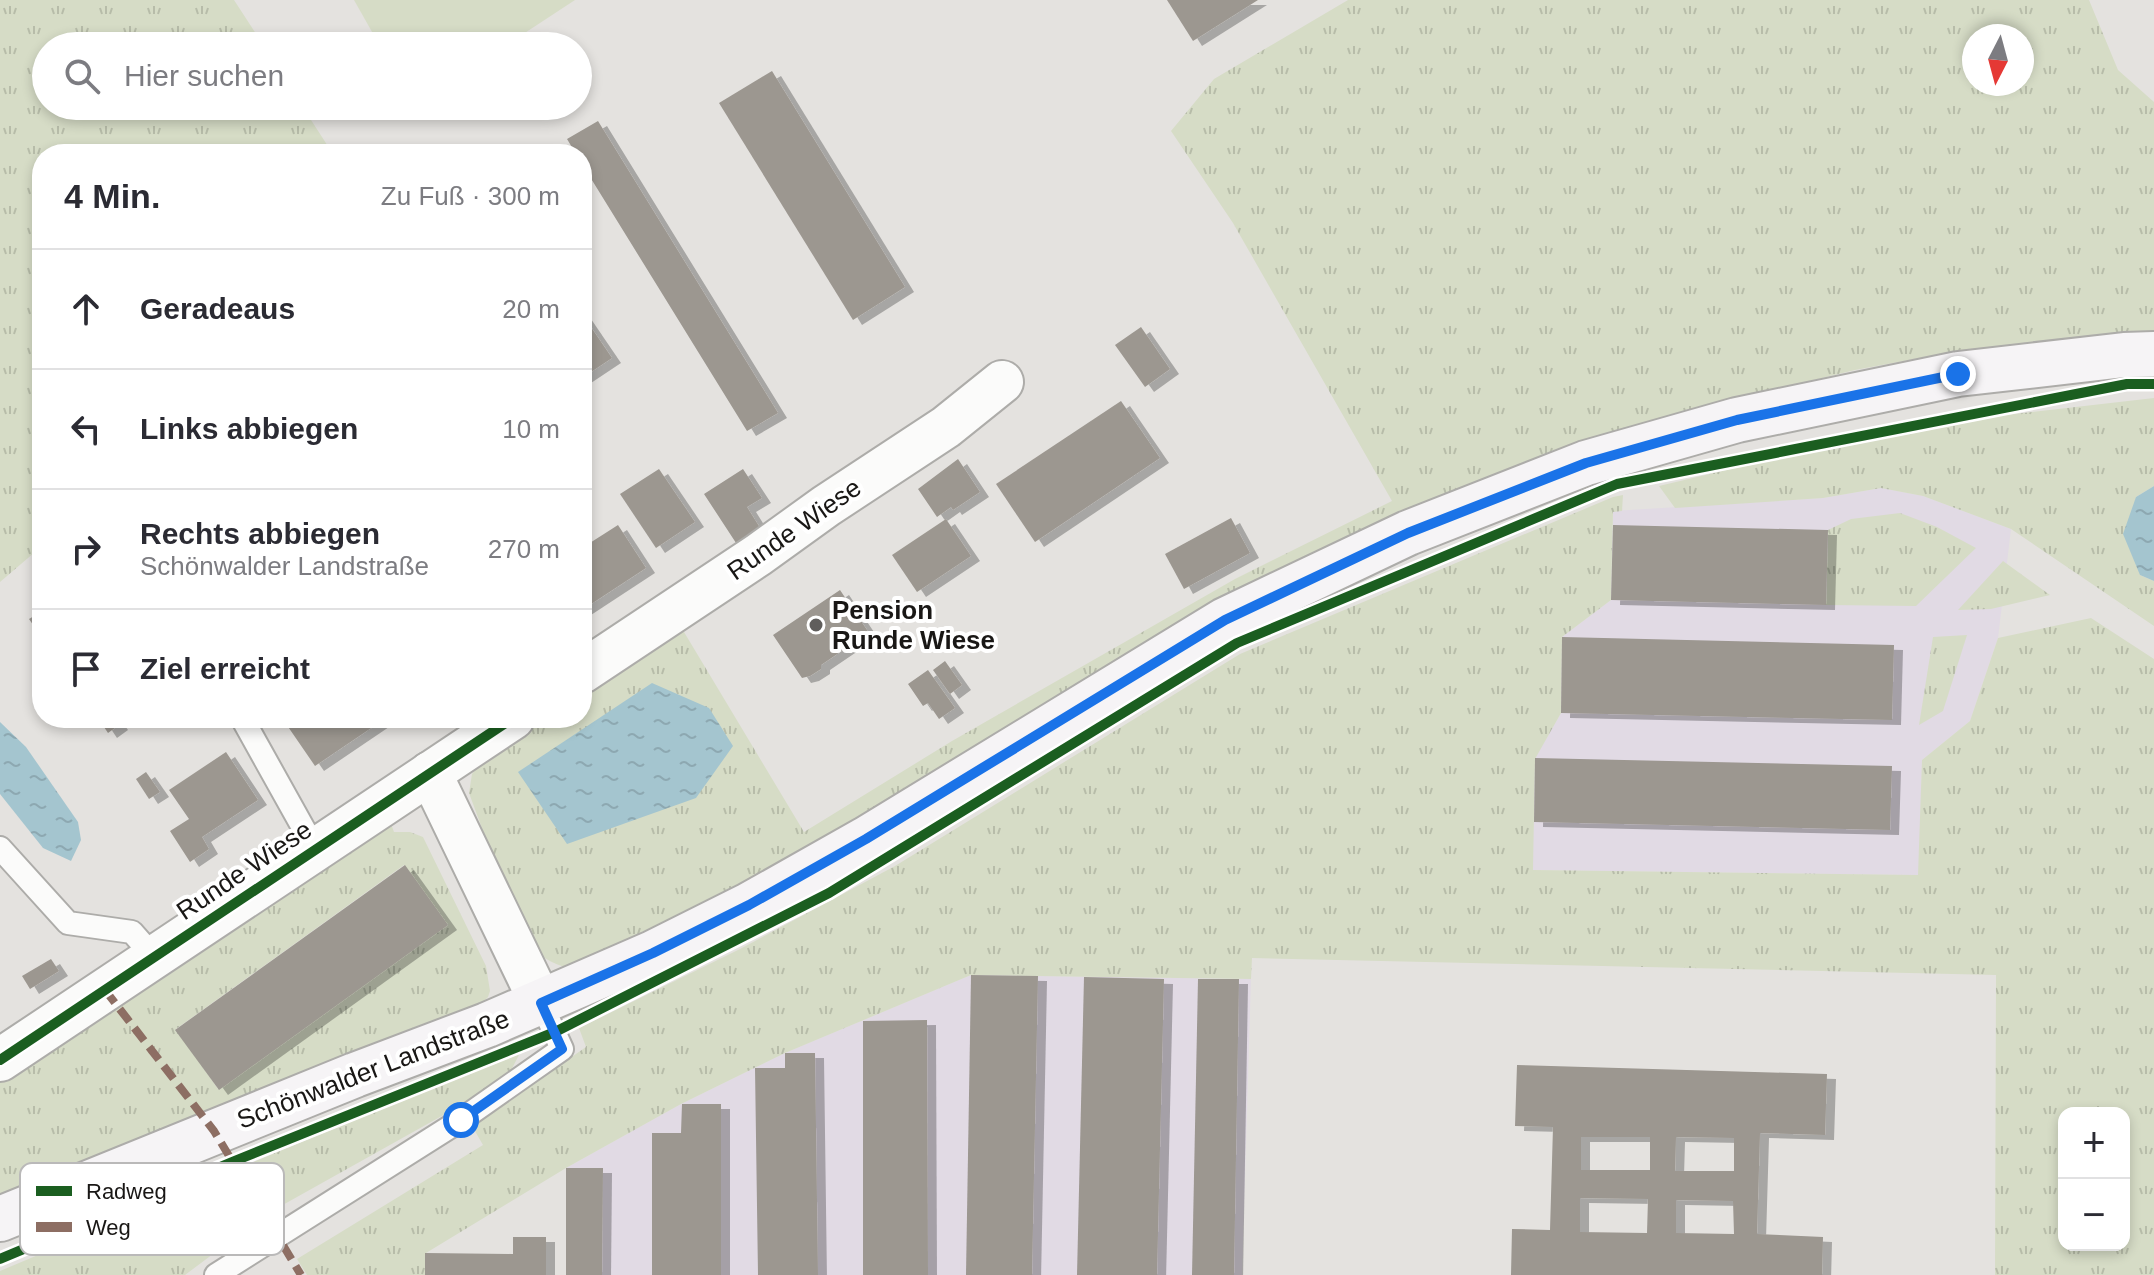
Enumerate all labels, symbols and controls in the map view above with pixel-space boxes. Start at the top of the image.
north arrow [1962,24,2034,96]
search box [32,32,592,120]
icon: search [60,54,104,98]
text: Hier suchen [124,59,284,92]
text: 4 Min. [64,177,160,215]
text: Zu Fuß · 300 m [381,181,560,211]
icon: ahead [64,287,108,331]
text: Geradeaus [140,292,295,325]
text: 20 m [502,294,560,324]
route end [1940,356,1976,392]
icon: left [64,407,108,451]
text: Links abbiegen [140,412,358,445]
text: 10 m [502,414,560,444]
street label: Runde Wiese [721,472,867,586]
text: Rechts abbiegen [140,517,380,550]
icon: right [64,527,108,571]
text: 270 m [488,534,560,564]
text: Schönwalder Landstraße [140,551,429,581]
place label: Pension Runde Wiese [832,595,995,655]
marker: Pension Runde Wiese [807,616,825,634]
icon: arrive [64,647,108,691]
text: Ziel erreicht [140,652,310,685]
street label: Runde Wiese [171,814,317,926]
street label: Schönwalder Landstraße [233,1003,513,1135]
route start [443,1102,479,1138]
map controls [2058,1107,2130,1251]
button: + [2058,1107,2130,1179]
legend [20,1163,284,1255]
text: Radweg [86,1179,167,1204]
button: − [2058,1179,2130,1251]
text: Weg [86,1215,131,1240]

